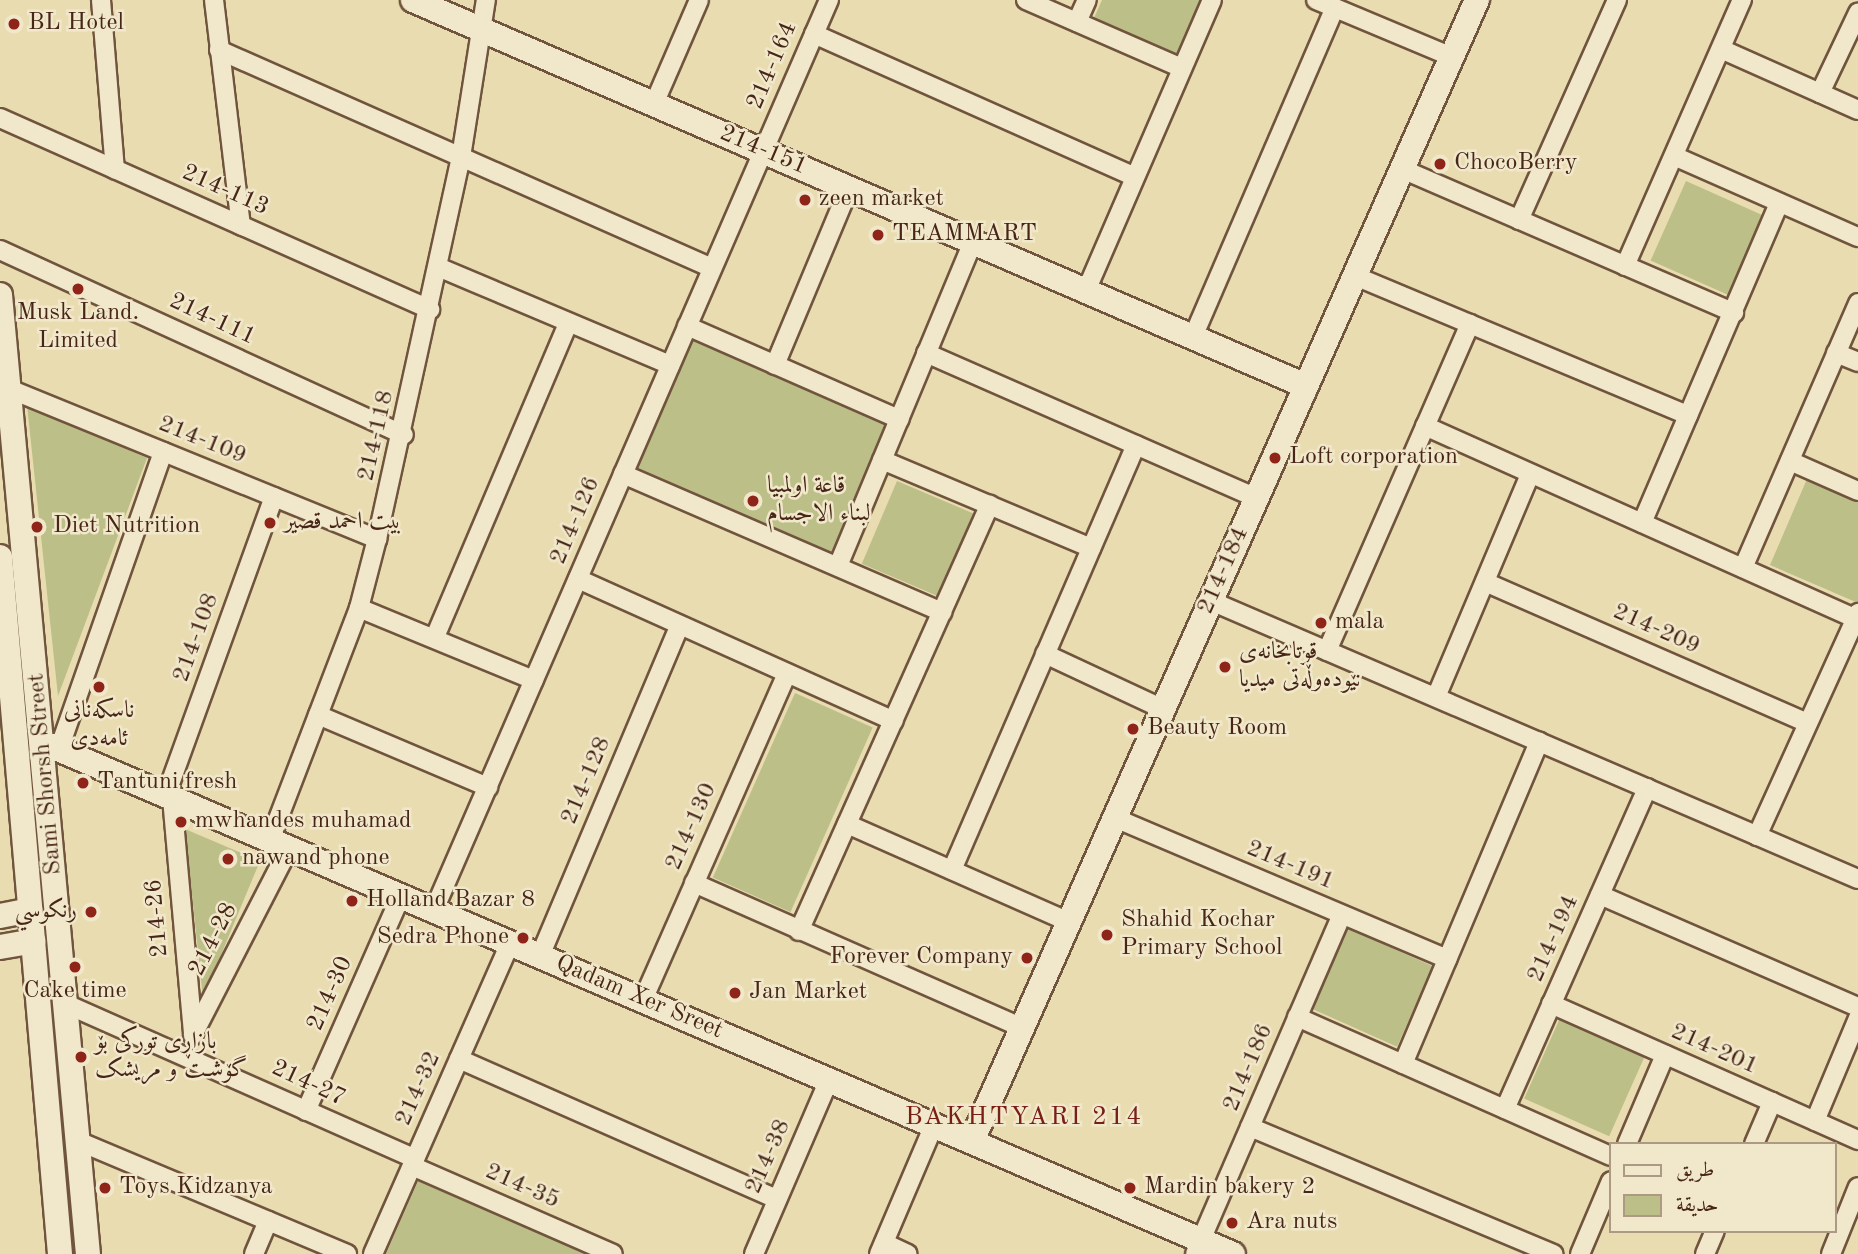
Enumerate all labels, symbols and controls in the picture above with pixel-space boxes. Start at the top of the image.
place label: BL Hotel [28,10,124,38]
marker: BL Hotel [6,16,22,32]
street label: 214-164 [742,18,804,114]
street label: 214-151 [715,120,811,182]
place label: ChocoBerry [1454,150,1577,178]
marker: ChocoBerry [1432,156,1448,172]
street label: 214-113 [177,159,273,223]
place label: zeen market [819,186,944,214]
marker: zeen market [797,192,813,208]
place label: TEAMMART [892,221,1037,249]
marker: TEAMMART [870,227,886,243]
marker: Musk Land. Limited [70,281,86,297]
street label: 214-111 [164,287,260,353]
place label: Musk Land. Limited [17,300,139,356]
street label: 214-118 [353,388,401,484]
street label: 214-109 [154,410,250,472]
place label: Loft corporation [1289,444,1458,472]
marker: Loft corporation [1267,450,1283,466]
street label: 214-126 [545,473,607,569]
place label: قاعة اولمبيا لبناء الاجسام [767,473,871,529]
marker: قاعة اولمبيا لبناء الاجسام [745,493,761,509]
place label: بيت احمد قصير [284,509,402,537]
place label: Diet Nutrition [53,513,200,541]
marker: بيت احمد قصير [262,515,278,531]
marker: Diet Nutrition [27,517,47,537]
street label: 214-184 [1192,523,1256,619]
street label: 214-108 [168,590,226,686]
street label: 214-209 [1608,598,1704,662]
place label: mala [1335,609,1384,637]
marker: mala [1313,615,1329,631]
place label: قوتابخانەی نێودەوڵەتی میدیا [1239,639,1361,695]
marker: قوتابخانەی نێودەوڵەتی میدیا [1217,659,1233,675]
street label: Sami Shorsh Street [23,672,69,876]
marker: ناسکەنانی ئامەدی [91,679,107,695]
place label: ناسکەنانی ئامەدی [64,698,134,754]
place label: Beauty Room [1147,715,1287,743]
marker: Beauty Room [1125,721,1141,737]
street label: 214-128 [556,733,618,829]
place label: Tantuni fresh [97,769,237,797]
marker: Tantuni fresh [75,775,91,791]
street label: 214-130 [660,779,724,875]
place label: mwhandes muhamad [195,808,411,836]
marker: mwhandes muhamad [173,814,189,830]
street label: 214-191 [1242,835,1338,897]
place label: nawand phone [242,845,390,873]
marker: nawand phone [220,851,236,867]
street label: 214-26 [140,878,176,958]
place label: Holland Bazar 8 [366,887,535,915]
street label: 214-194 [1522,891,1586,987]
marker: Holland Bazar 8 [344,893,360,909]
place label: رنكوسي [15,898,77,926]
street label: 214-28 [183,898,245,982]
marker: رنكوسي [83,904,99,920]
place label: Shahid Kochar Primary School [1121,907,1283,963]
place label: Sedra Phone [377,924,509,952]
marker: Shahid Kochar Primary School [1099,927,1115,943]
marker: Sedra Phone [515,930,531,946]
place label: Forever Company [830,944,1013,972]
street label: Qadam Xer Sreet [551,950,727,1046]
marker: Forever Company [1019,950,1035,966]
street label: 214-30 [302,952,360,1036]
marker: Cake time [67,959,83,975]
place label: Cake time [23,978,127,1006]
place label: Jan Market [749,979,867,1007]
marker: Jan Market [727,985,743,1001]
street label: 214-201 [1666,1018,1762,1082]
street label: 214-186 [1218,1020,1280,1116]
place label: بازاڕی تورکی بۆ گۆشـت و مریشک [95,1029,247,1085]
street label: 214-32 [390,1047,448,1131]
marker: بازاڕی تورکی بۆ گۆشـت و مریشک [73,1049,89,1065]
street label: 214-27 [266,1054,350,1114]
district label: BAKHTYARI 214 [906,1102,1142,1134]
street label: 214-38 [740,1115,798,1199]
legend [1610,1142,1837,1233]
street label: 214-35 [480,1158,564,1216]
text: طريق [1676,1160,1714,1181]
place label: Toys Kidzanya [119,1174,273,1202]
place label: Mardin bakery 2 [1144,1174,1315,1202]
marker: Toys Kidzanya [97,1180,113,1196]
marker: Mardin bakery 2 [1122,1180,1138,1196]
text: حديقة [1676,1195,1719,1216]
place label: Ara nuts [1246,1209,1337,1237]
marker: Ara nuts [1224,1215,1240,1231]

